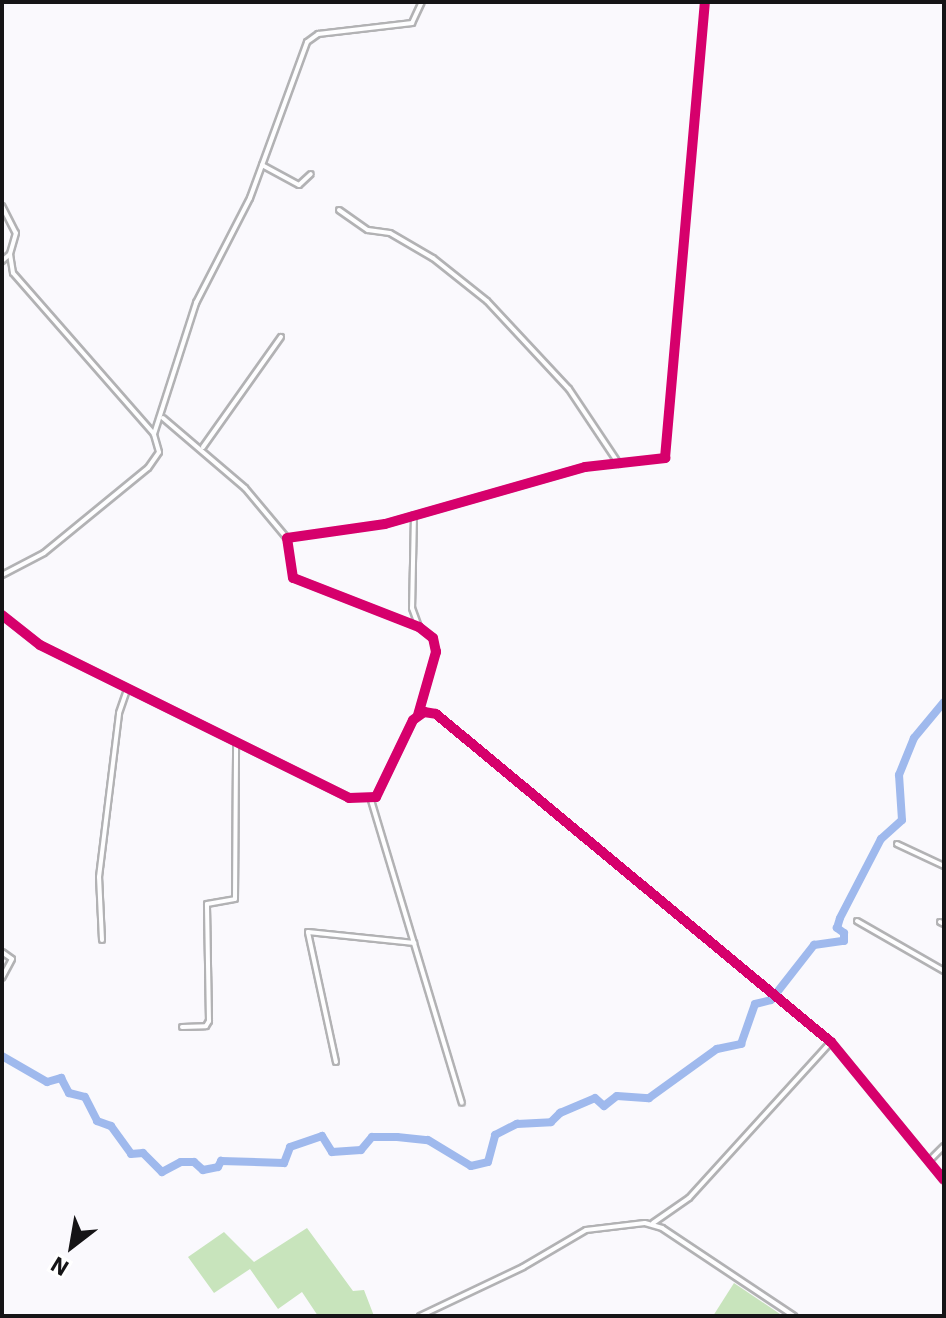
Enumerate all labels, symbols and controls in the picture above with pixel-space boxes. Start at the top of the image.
north arrow [32,1206,112,1286]
text: N [45,1250,74,1284]

